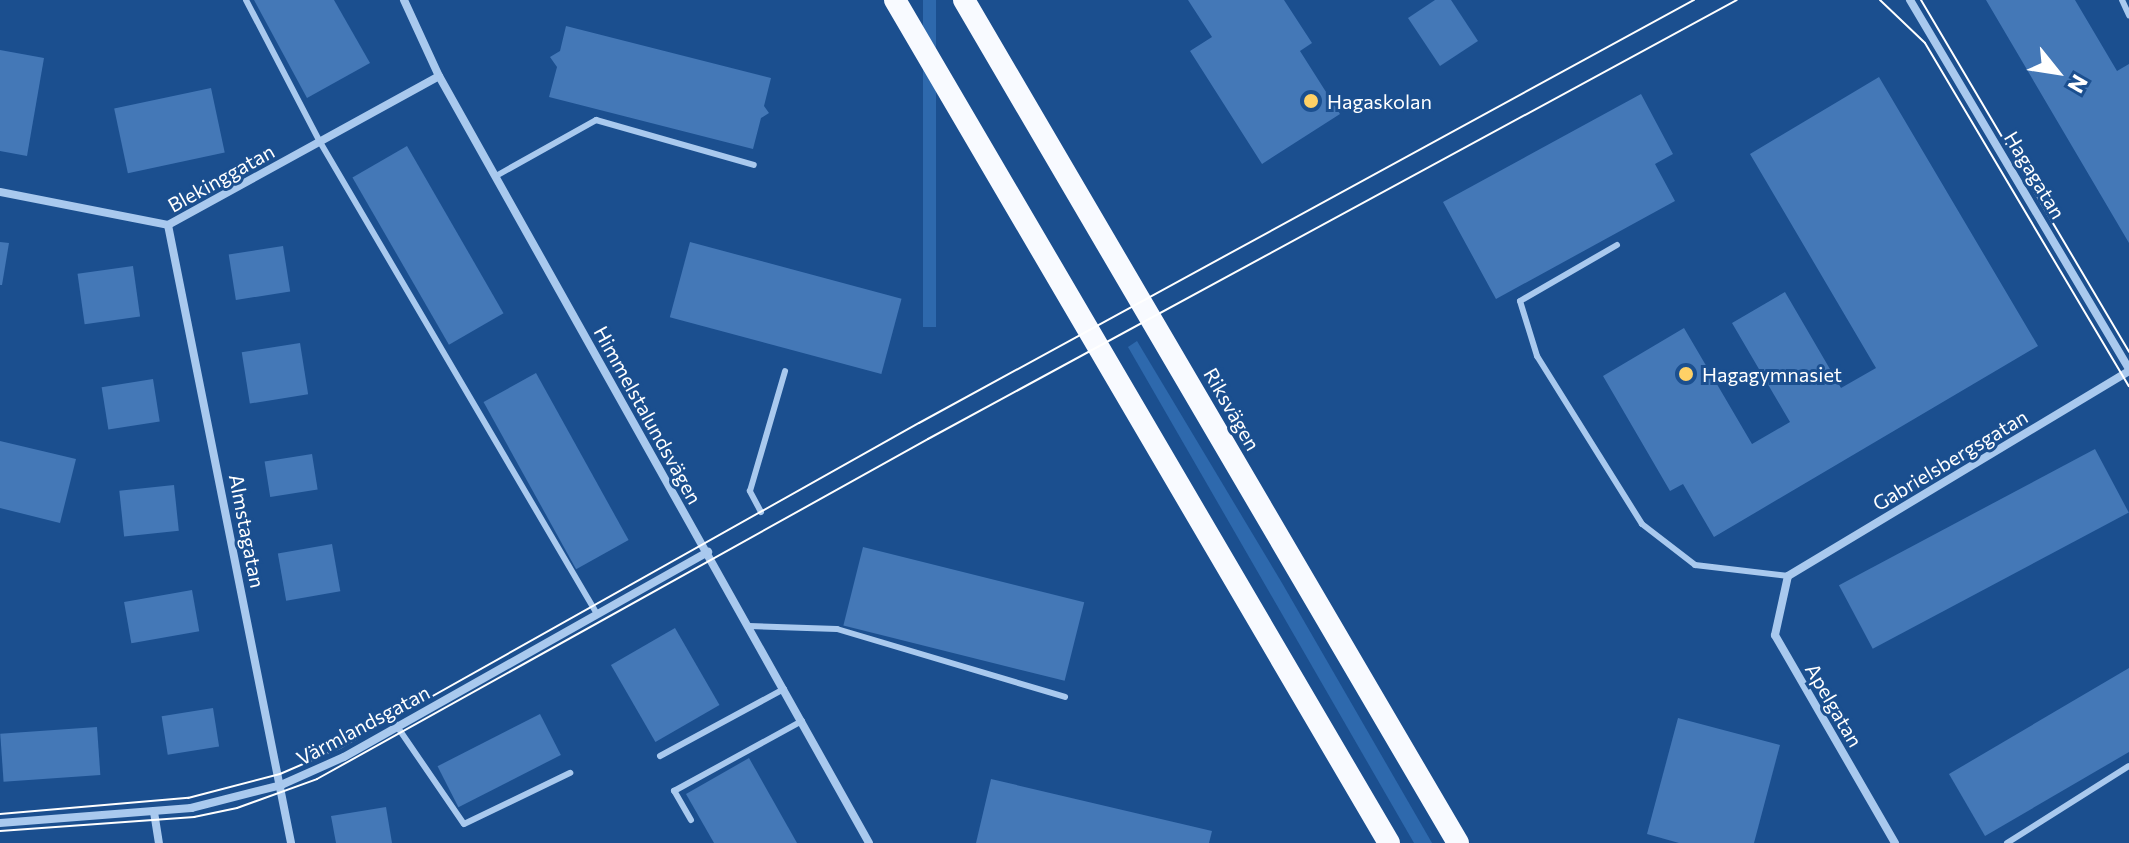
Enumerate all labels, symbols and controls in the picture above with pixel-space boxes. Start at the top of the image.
north arrow [2017,32,2097,112]
text: N [2062,70,2094,98]
place label: Hagaskolan [1327,89,1432,113]
marker: Hagaskolan [1302,92,1320,110]
street label: Hagagatan [2000,127,2070,223]
street label: Blekinggatan [164,139,278,217]
street label: Himmelstalundsvägen [589,322,707,508]
place label: Hagagymnasiet [1702,362,1842,386]
street label: Riksvägen [1199,363,1265,455]
marker: Hagagymnasiet [1677,365,1695,383]
street label: Gabrielsbergsgatan [1868,404,2032,516]
street label: Almstagatan [224,472,270,590]
street label: Apelgatan [1800,659,1868,751]
street label: Värmlandsgatan [292,680,434,770]

